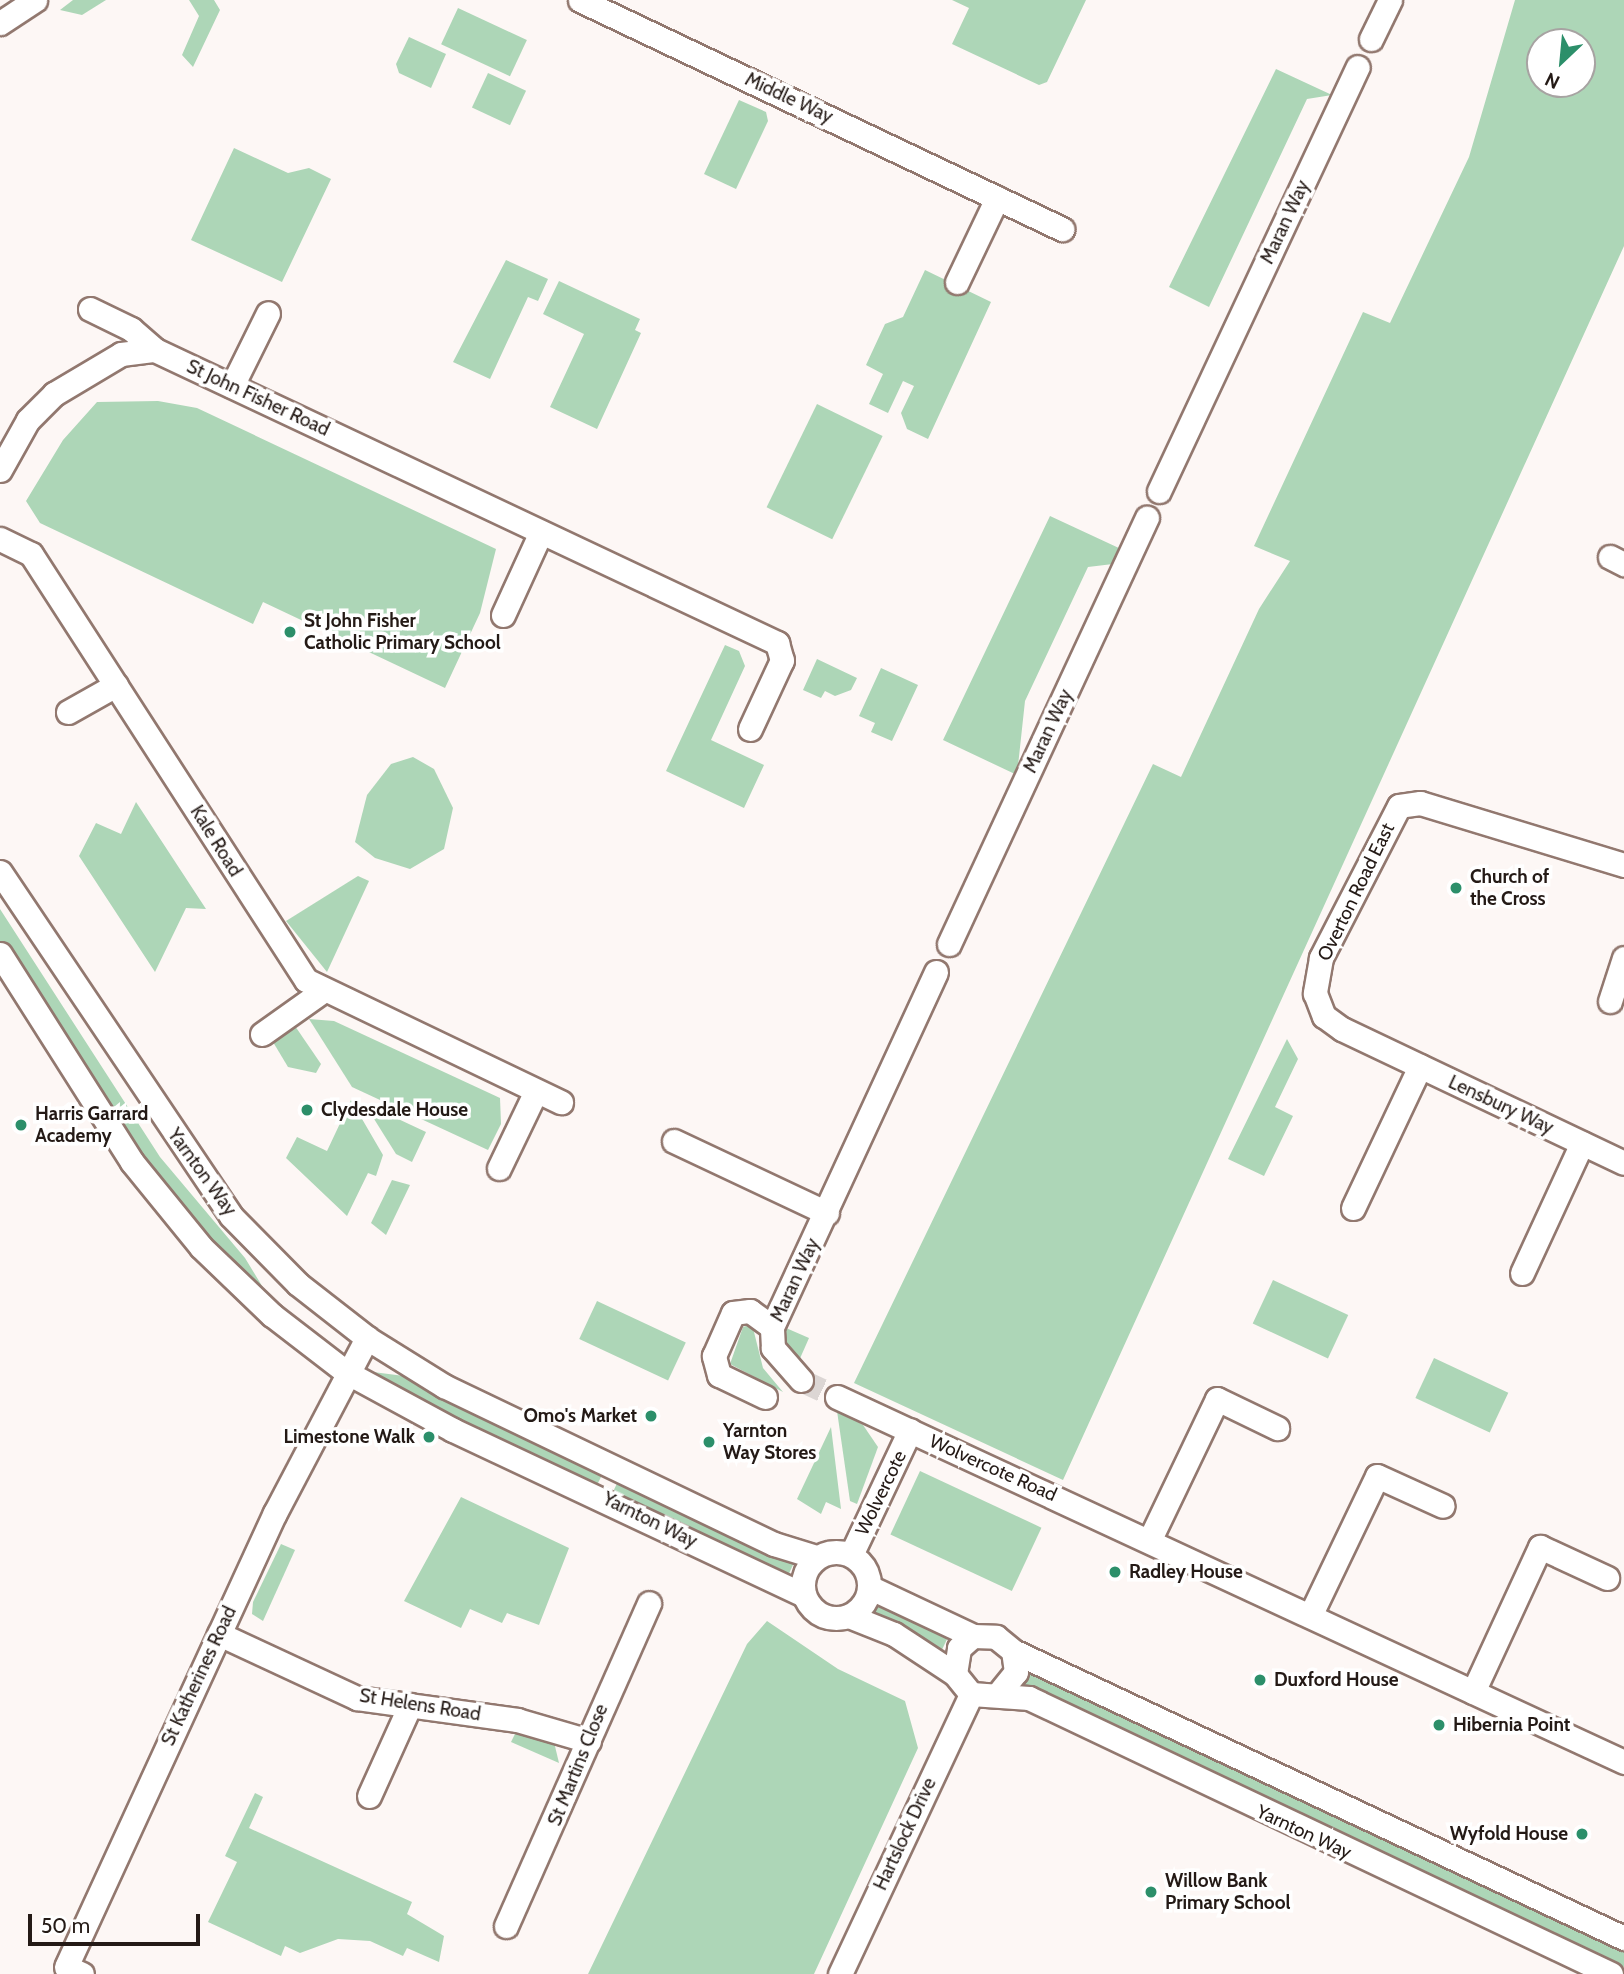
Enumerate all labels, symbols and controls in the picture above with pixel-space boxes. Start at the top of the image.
north arrow [1526,28,1596,98]
text: N [1541,67,1564,94]
street label: Middle Way [741,68,837,128]
street label: Maran Way [1256,176,1314,268]
street label: St John Fisher Road [183,355,333,441]
place label: St John Fisher Catholic Primary School [304,610,501,654]
marker: St John Fisher Catholic Primary School [282,624,298,640]
street label: Maran Way [1019,685,1077,777]
street label: Kale Road [185,801,247,881]
street label: Overton Road East [1313,819,1399,965]
place label: Church of the Cross [1470,866,1549,910]
marker: Church of the Cross [1448,880,1464,896]
street label: Lensbury Way [1445,1071,1557,1139]
place label: Clydesdale House [321,1099,468,1121]
marker: Clydesdale House [299,1102,315,1118]
place label: Harris Garrard Academy [35,1103,148,1147]
marker: Harris Garrard Academy [13,1117,29,1133]
street label: Yarnton Way [163,1124,241,1220]
street label: Maran Way [766,1234,824,1326]
place label: Omo's Market [524,1405,637,1427]
marker: Omo's Market [643,1408,659,1424]
place label: Yarnton Way Stores [723,1420,816,1464]
place label: Limestone Walk [283,1426,415,1448]
marker: Limestone Walk [421,1429,437,1445]
street label: Wolvercote Road [926,1430,1060,1506]
marker: Yarnton Way Stores [701,1434,717,1450]
street label: Wolvercote [851,1447,911,1539]
street label: Yarnton Way [599,1487,701,1553]
place label: Radley House [1129,1561,1243,1583]
marker: Radley House [1107,1564,1123,1580]
street label: St Katherines Road [157,1603,241,1749]
place label: Duxford House [1274,1669,1399,1691]
marker: Duxford House [1252,1672,1268,1688]
street label: St Helens Road [358,1684,482,1726]
street label: St Martins Close [543,1701,613,1829]
place label: Hibernia Point [1453,1714,1570,1736]
marker: Hibernia Point [1431,1717,1447,1733]
street label: Hartslock Drive [869,1774,941,1894]
street label: Yarnton Way [1253,1800,1355,1864]
place label: Wyfold House [1450,1823,1568,1845]
marker: Wyfold House [1574,1826,1590,1842]
place label: Willow Bank Primary School [1165,1870,1291,1914]
marker: Willow Bank Primary School [1143,1884,1159,1900]
scale bar [32,1900,203,1944]
text: 50 m [41,1913,90,1938]

